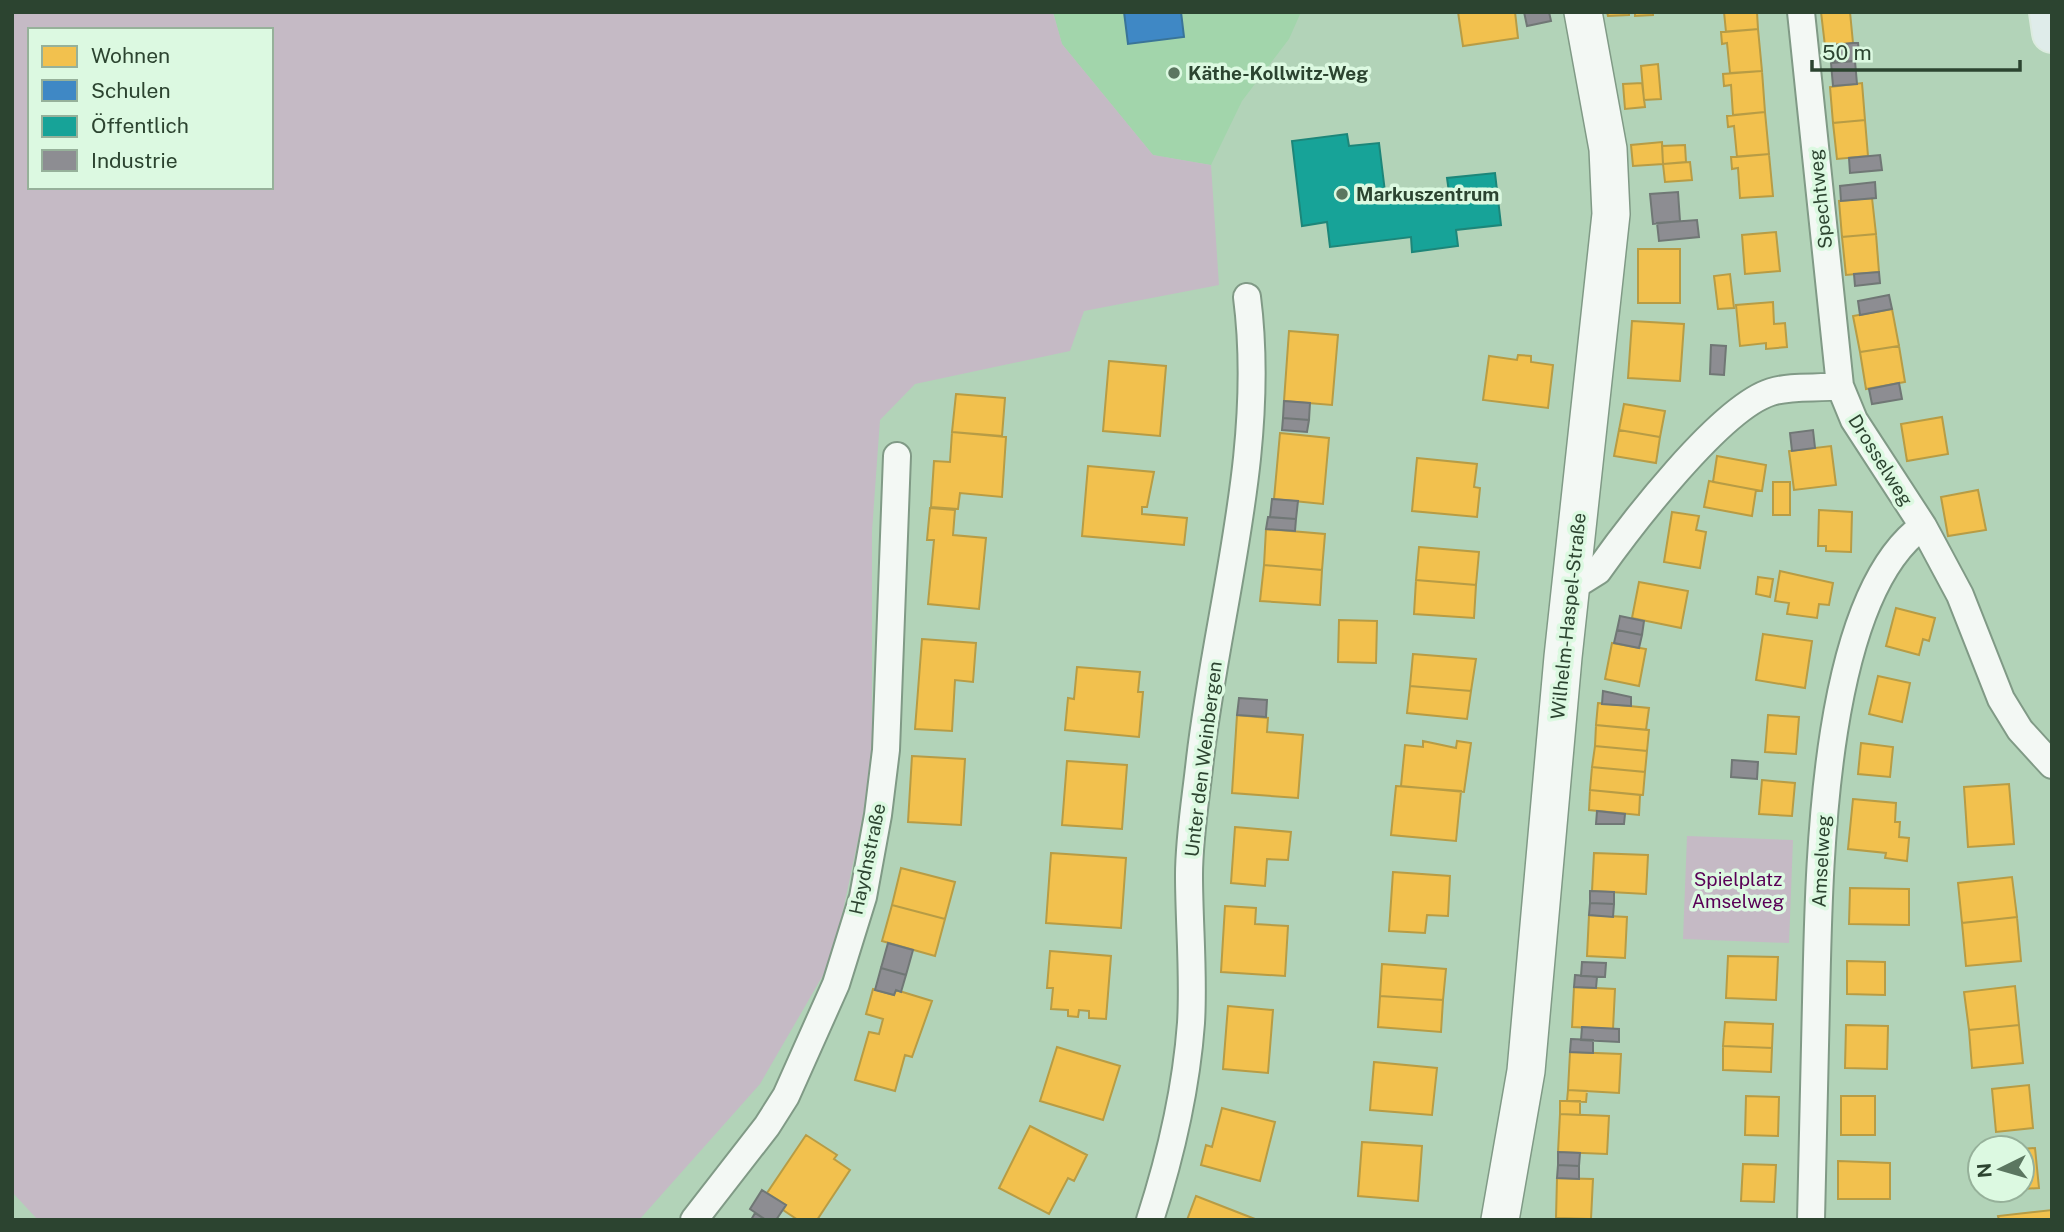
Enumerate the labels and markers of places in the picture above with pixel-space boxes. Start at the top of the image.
place label: Käthe-Kollwitz-Weg [1188,62,1368,84]
marker: Käthe-Kollwitz-Weg [1166,65,1182,81]
place label: Markuszentrum [1356,183,1499,205]
marker: Markuszentrum [1334,186,1350,202]

